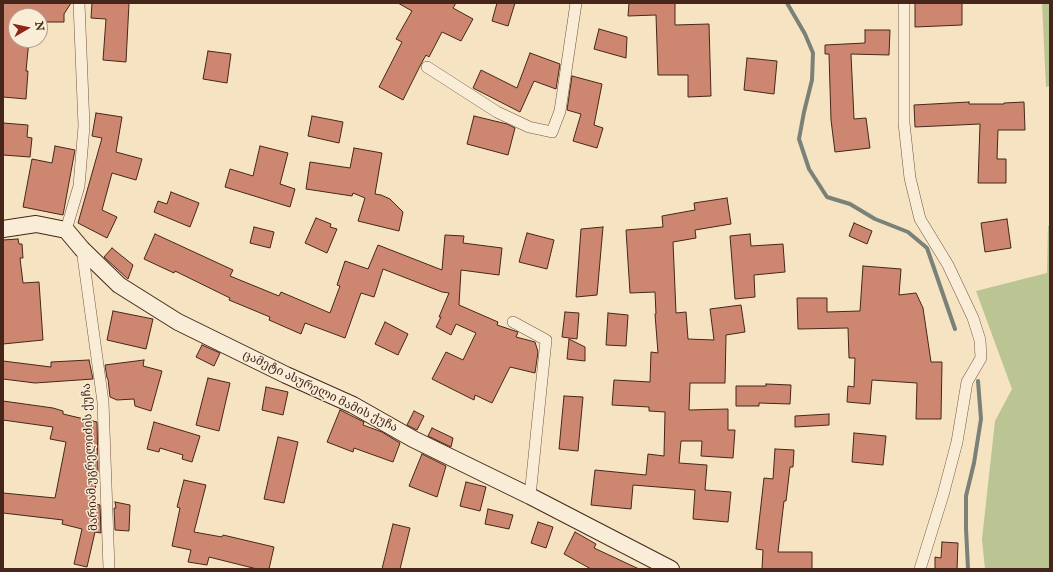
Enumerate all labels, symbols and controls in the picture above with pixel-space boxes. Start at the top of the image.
north arrow [8,8,48,48]
text: N [31,20,47,32]
street label: ცამეტი ასურელი მამის ქუჩა [240,348,400,436]
street label: მარიამ უგრელიძის ქუჩა [80,383,102,531]

